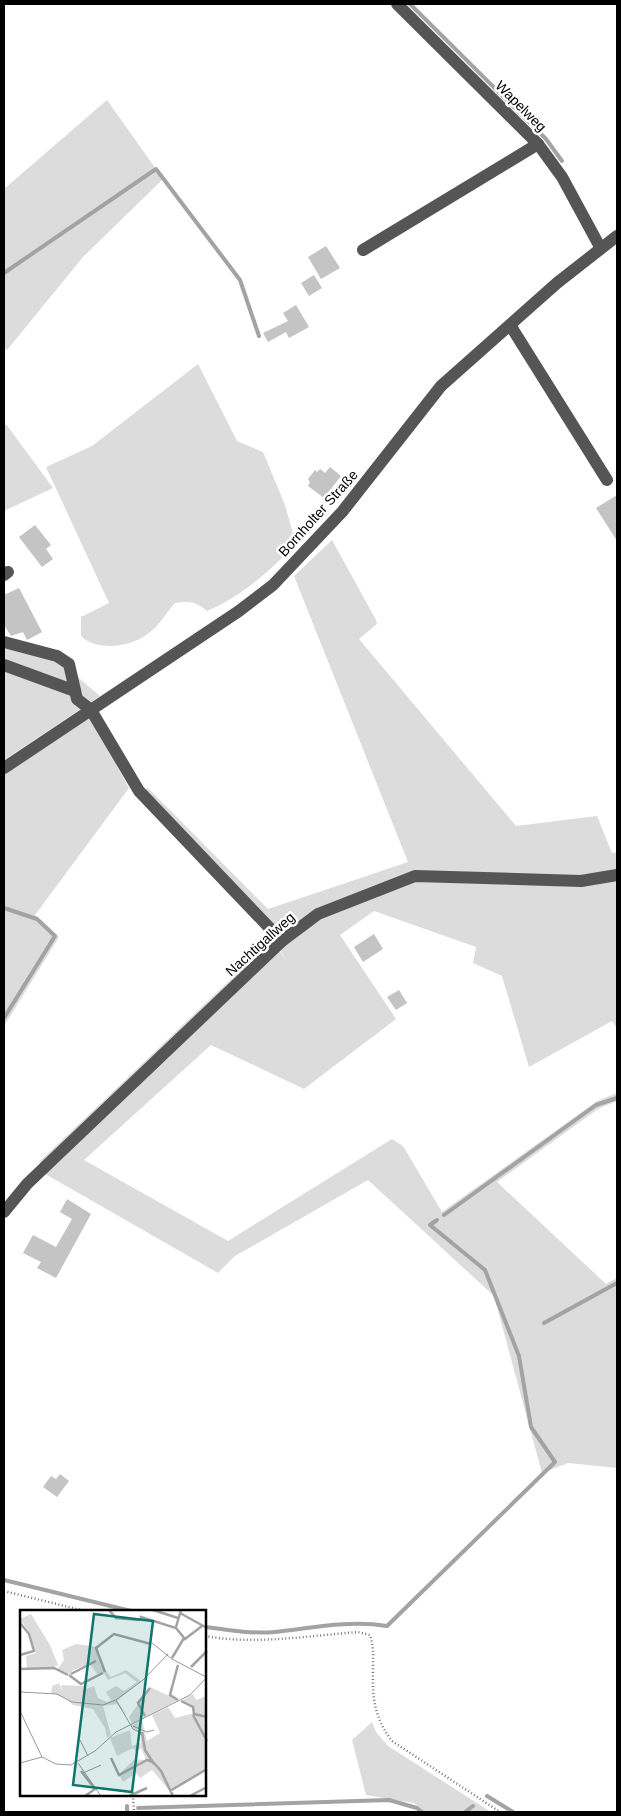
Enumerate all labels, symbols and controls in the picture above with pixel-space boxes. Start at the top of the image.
street label: Wapelweg [492,77,550,135]
street label: Bornholter Straße [275,466,361,559]
street label: Nachtigallweg [222,909,298,979]
inset map [20,1610,206,1796]

